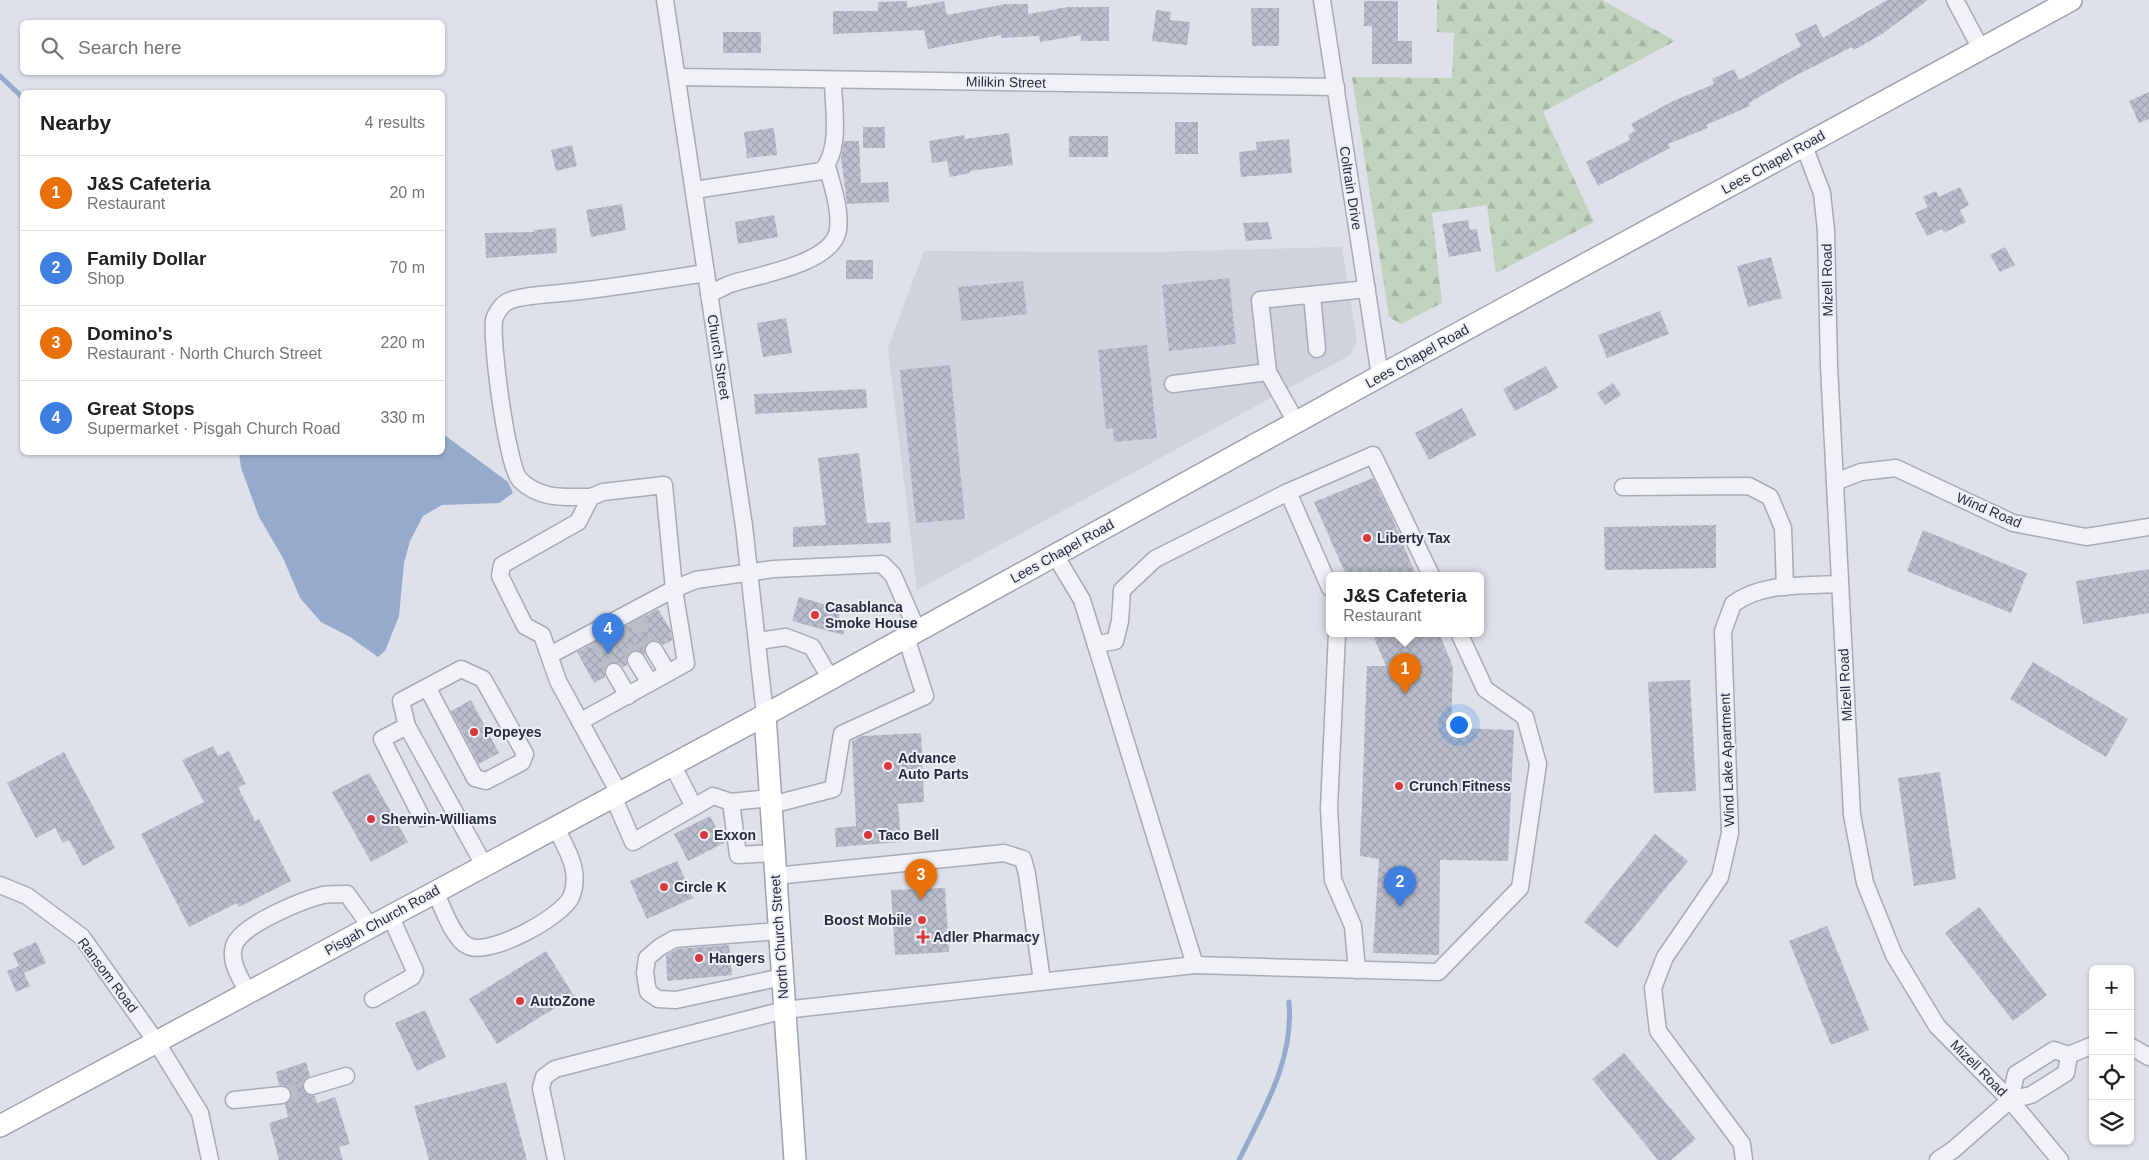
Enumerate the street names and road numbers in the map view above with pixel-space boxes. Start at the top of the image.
street label: Milikin Street [966,73,1046,91]
street label: Lees Chapel Road [1718,127,1828,197]
street label: Coltrain Drive [1336,145,1366,231]
street label: Mizell Road [1818,243,1836,317]
street label: Church Street [704,313,734,401]
street label: Lees Chapel Road [1362,321,1472,391]
street label: Wind Road [1954,489,2024,531]
street label: Lees Chapel Road [1007,516,1117,586]
street label: Mizell Road [1835,648,1855,722]
street label: Wind Lake Apartment [1717,693,1737,827]
street label: North Church Street [767,874,791,1000]
street label: Pisgah Church Road [322,882,442,958]
street label: Ransom Road [75,934,141,1016]
street label: Mizell Road [1947,1036,2011,1100]

